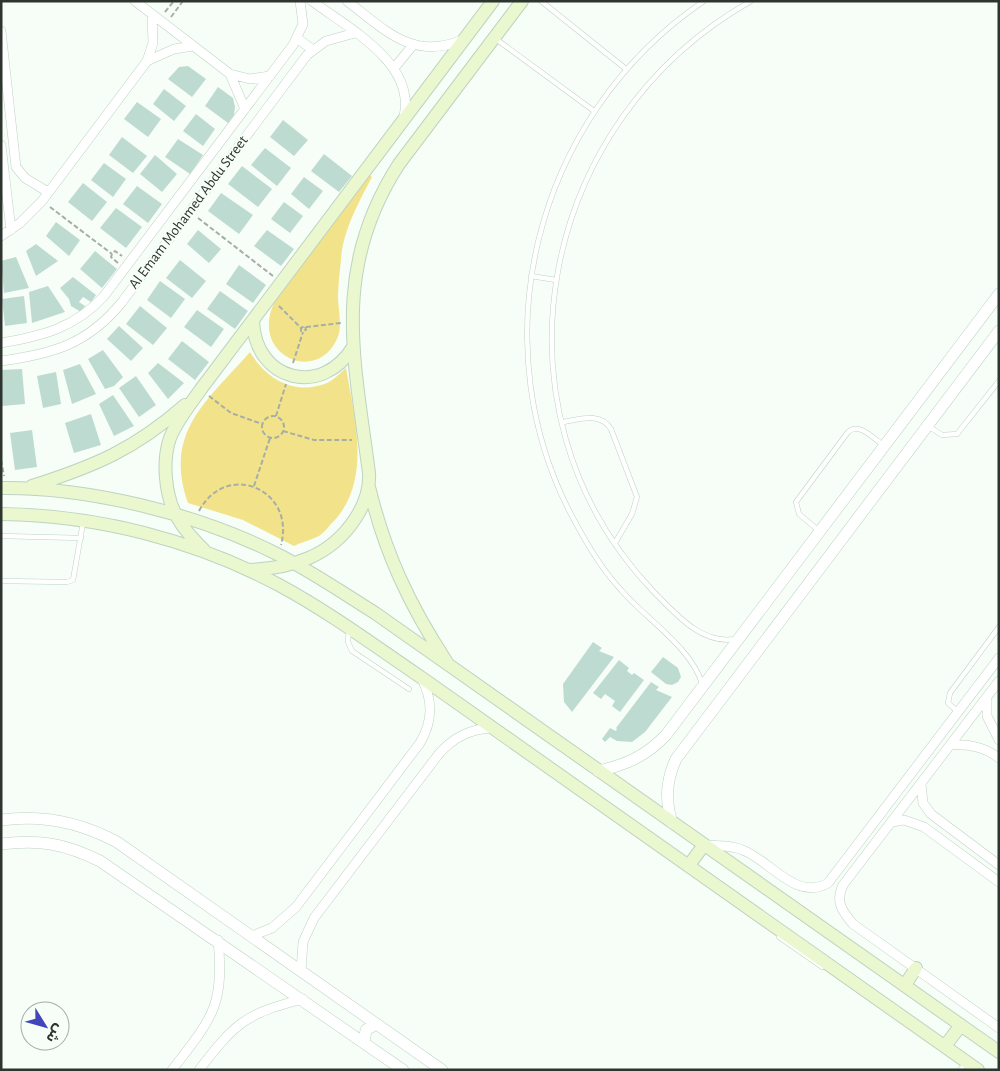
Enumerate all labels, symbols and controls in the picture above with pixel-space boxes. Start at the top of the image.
street label: Al Emam Mohamed Abdu Street [126,133,251,292]
north arrow [20,1001,70,1051]
text: ش [43,1021,66,1045]

